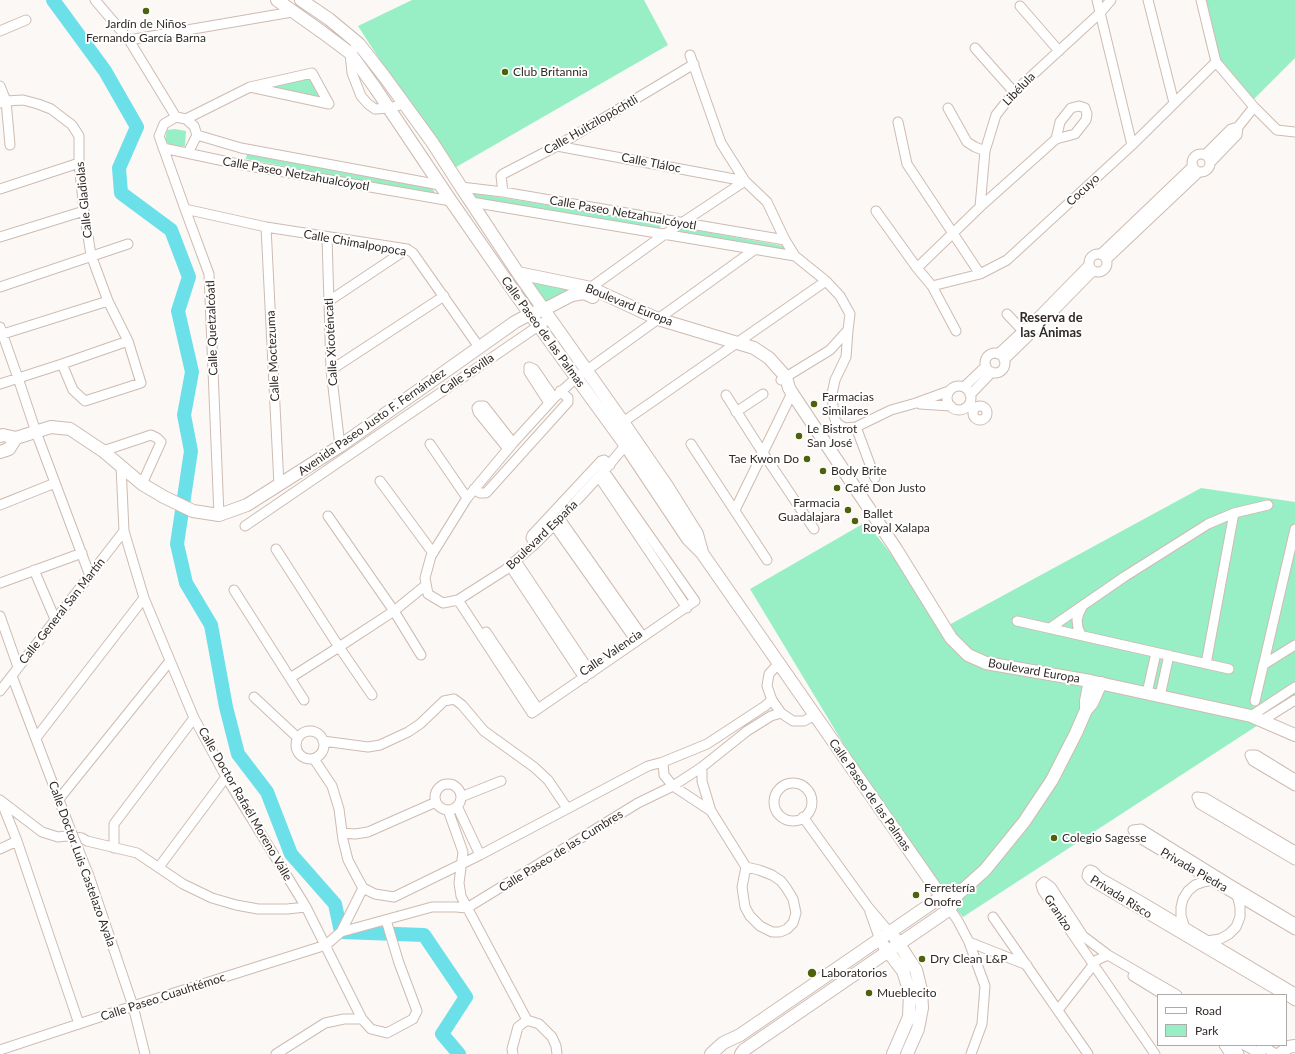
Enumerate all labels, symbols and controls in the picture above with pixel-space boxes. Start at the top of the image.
marker: Jardín de Niños Fernando García Barna [141,6,151,16]
place label: Jardín de Niños Fernando García Barna [86,17,206,45]
place label: Club Britannia [513,65,588,79]
marker: Club Britannia [500,67,510,77]
street label: Libélula [1000,69,1038,109]
street label: Calle Huitzilopóchtli [542,92,640,158]
street label: Calle Tláloc [620,150,682,176]
street label: Calle Paseo Netzahualcóyotl [222,154,370,194]
street label: Calle Gladiolas [73,161,95,239]
street label: Cocuyo [1063,171,1103,209]
street label: Calle Paseo Netzahualcóyotl [549,193,697,233]
street label: Calle Chimalpopoca [303,227,407,259]
street label: Calle Paseo de las Palmas [498,274,588,390]
street label: Calle Quetzalcóatl [203,280,221,376]
street label: Boulevard Europa [583,281,675,329]
street label: Calle Xicoténcatl [322,298,340,386]
street label: Calle Moctezuma [263,310,283,402]
district label: Reserva de las Ánimas [1019,310,1083,341]
street label: Calle Sevilla [437,351,497,397]
street label: Avenida Paseo Justo F. Fernández [295,365,449,479]
place label: Farmacias Similares [822,390,874,418]
marker: Farmacias Similares [809,399,819,409]
place label: Le Bistrot San José [807,422,857,450]
marker: Le Bistrot San José [794,431,804,441]
place label: Tae Kwon Do [729,452,799,466]
marker: Tae Kwon Do [802,454,812,464]
place label: Body Brite [831,464,887,478]
marker: Body Brite [818,466,828,476]
place label: Café Don Justo [845,481,926,495]
marker: Café Don Justo [832,483,842,493]
place label: Farmacia Guadalajara [778,496,840,524]
street label: Boulevard España [503,497,581,573]
marker: Farmacia Guadalajara [843,505,853,515]
place label: Ballet Royal Xalapa [863,507,930,535]
marker: Ballet Royal Xalapa [850,516,860,526]
street label: Calle General San Martín [16,555,108,667]
street label: Calle Valencia [577,627,645,679]
street label: Boulevard Europa [987,656,1081,686]
street label: Calle Doctor Rafaél Moreno Valle [195,725,295,883]
street label: Calle Paseo de las Palmas [826,736,914,854]
street label: Calle Doctor Luis Castelazo Ayala [45,779,119,949]
street label: Calle Paseo de las Cumbres [496,807,626,895]
place label: Colegio Sagesse [1062,831,1146,845]
marker: Colegio Sagesse [1049,833,1059,843]
street label: Privada Piedra [1158,845,1230,895]
street label: Privada Risco [1087,872,1155,922]
place label: Ferretería Onofre [924,881,975,909]
marker: Ferretería Onofre [911,890,921,900]
street label: Granizo [1041,892,1075,934]
place label: Dry Clean L&P [930,952,1007,966]
marker: Dry Clean L&P [917,954,927,964]
place label: Laboratorios [821,966,887,980]
marker: Laboratorios [806,967,818,979]
street label: Calle Paseo Cuauhtémoc [99,970,227,1024]
place label: Mueblecito [877,986,937,1000]
marker: Mueblecito [864,988,874,998]
legend [1157,994,1287,1046]
text: Road [1195,1003,1222,1018]
text: Park [1195,1023,1218,1038]

